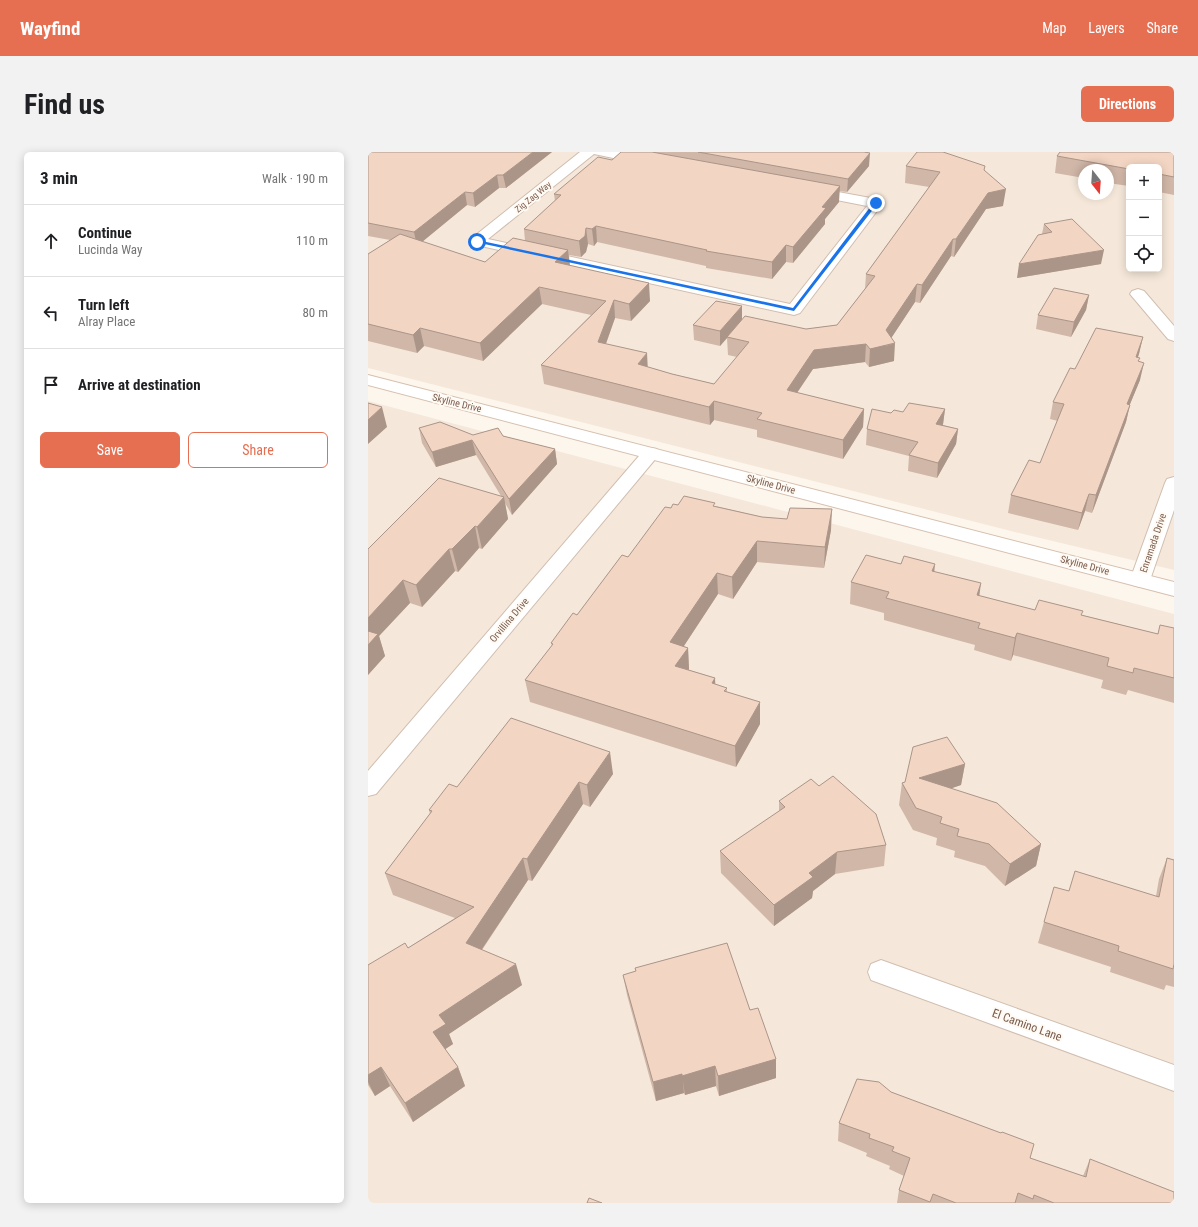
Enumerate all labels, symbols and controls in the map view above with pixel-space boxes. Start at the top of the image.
text: Wayfind [20,17,80,40]
text: Map [1042,20,1066,36]
text: Layers [1088,20,1125,36]
text: Share [1147,20,1178,36]
button: Directions [1081,86,1174,122]
text: Find us [24,88,105,121]
north arrow [1078,164,1114,200]
map controls [1126,164,1162,272]
button: + [1126,164,1162,200]
text: 3 min [40,168,78,188]
text: Walk · 190 m [262,171,328,186]
street label: Zig Zag Way [513,179,553,215]
route end [867,194,885,212]
button: − [1126,200,1162,236]
text: Continue [78,224,132,242]
icon: ahead [40,230,62,252]
text: 110 m [296,233,328,248]
route start [468,233,486,251]
button: locate [1126,236,1162,272]
text: Lucinda Way [78,242,142,257]
text: Turn left [78,296,129,314]
icon: left [40,302,62,324]
text: 80 m [302,305,328,320]
text: Alray Place [78,314,135,329]
icon: arrive [40,374,62,396]
text: Arrive at destination [78,376,201,394]
street label: Skyline Drive [431,392,483,414]
button: Save [40,432,180,468]
button: Share [188,432,328,468]
street label: Skyline Drive [745,472,797,496]
street label: Enramada Drive [1138,512,1168,574]
street label: Skyline Drive [1059,553,1111,577]
street label: Orvillina Drive [487,595,531,644]
street label: El Camino Lane [990,1006,1064,1044]

